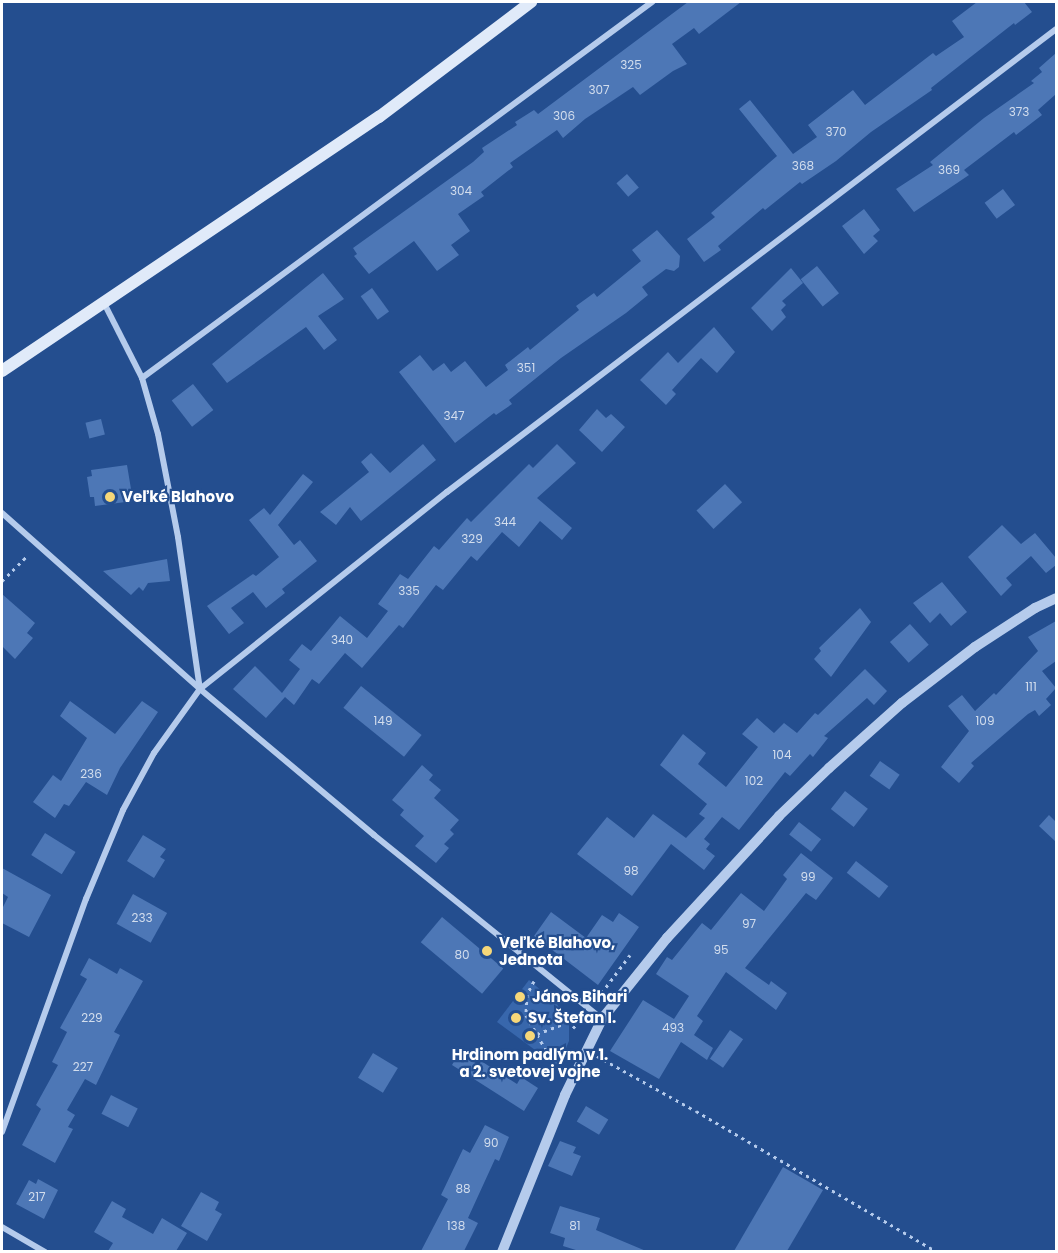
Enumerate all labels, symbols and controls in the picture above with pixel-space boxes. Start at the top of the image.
house number: 325 [620,58,642,72]
house number: 307 [588,83,610,97]
house number: 373 [1009,105,1029,119]
house number: 306 [553,109,575,123]
house number: 370 [825,125,847,139]
house number: 368 [792,159,814,173]
house number: 369 [938,163,960,177]
house number: 304 [450,184,472,198]
house number: 351 [517,361,535,375]
house number: 347 [443,409,465,423]
place label: Veľké Blahovo [122,488,234,506]
marker: Veľké Blahovo [103,490,117,504]
house number: 344 [494,515,516,529]
house number: 329 [461,532,483,546]
house number: 335 [398,584,420,598]
house number: 340 [331,633,353,647]
house number: 111 [1025,680,1037,694]
house number: 149 [374,714,392,728]
house number: 109 [976,714,994,728]
house number: 104 [773,748,791,762]
house number: 236 [80,767,102,781]
house number: 102 [745,774,763,788]
house number: 98 [623,864,639,878]
house number: 99 [800,870,816,884]
house number: 233 [131,911,153,925]
house number: 97 [742,917,756,931]
place label: Veľké Blahovo, Jednota [499,933,615,968]
house number: 95 [713,943,729,957]
marker: Veľké Blahovo, Jednota [480,944,494,958]
house number: 80 [454,948,470,962]
place label: János Bihari [532,988,628,1006]
marker: János Bihari [513,990,527,1004]
place label: Sv. Štefan I. [528,1009,616,1027]
house number: 229 [81,1011,103,1025]
marker: Sv. Štefan I. [509,1011,523,1025]
house number: 493 [662,1021,684,1035]
marker: Hrdinom padlým v 1. a 2. svetovej vojne [523,1029,537,1043]
place label: Hrdinom padlým v 1. a 2. svetovej vojne [452,1045,608,1080]
house number: 227 [73,1060,93,1074]
house number: 90 [483,1136,499,1150]
house number: 88 [455,1182,471,1196]
house number: 217 [28,1190,46,1204]
house number: 138 [447,1219,465,1233]
house number: 81 [569,1219,581,1233]

